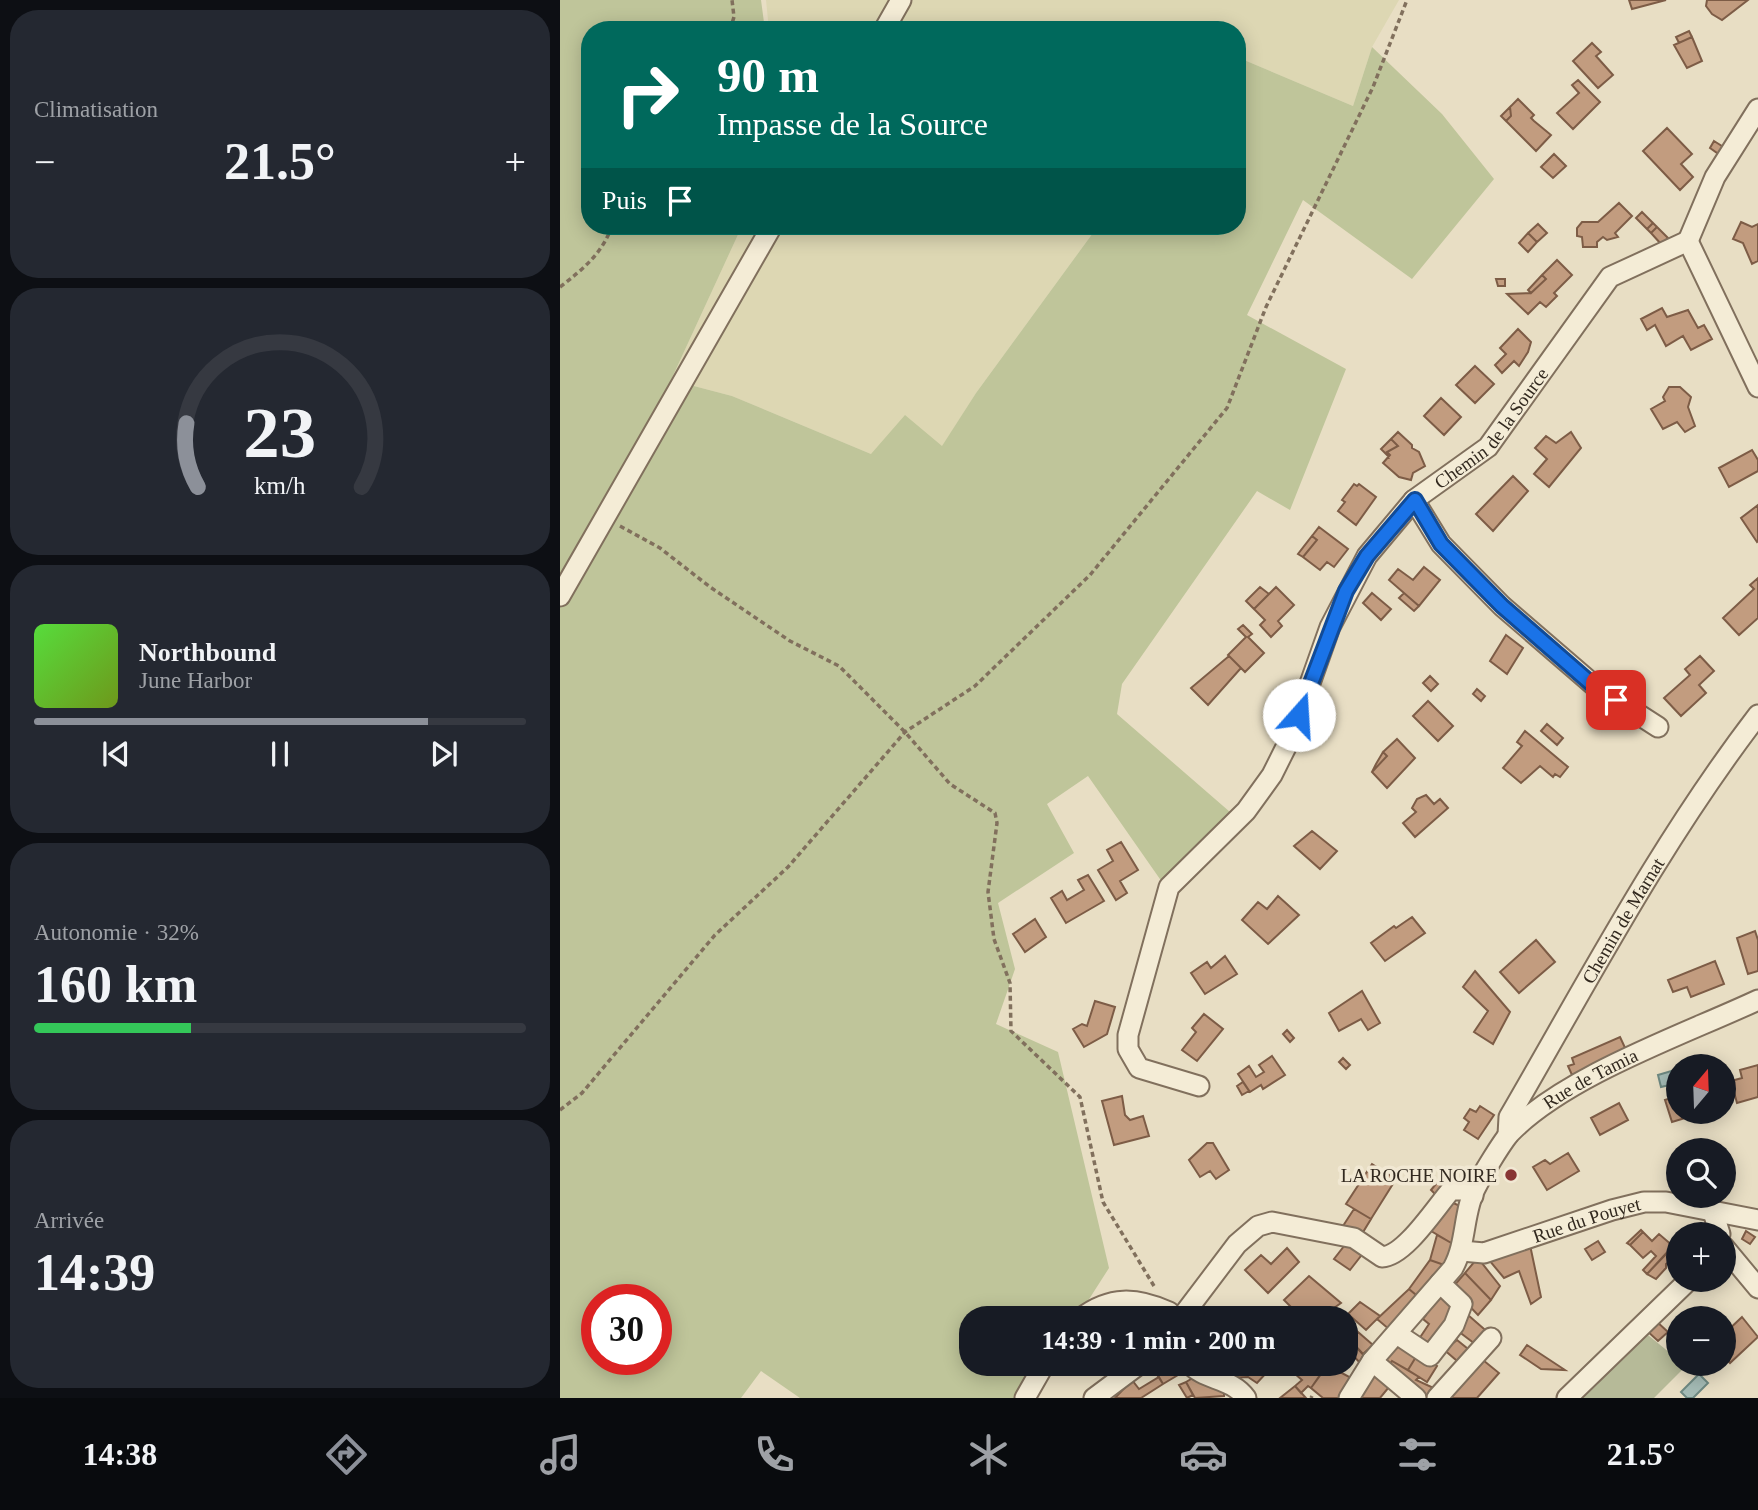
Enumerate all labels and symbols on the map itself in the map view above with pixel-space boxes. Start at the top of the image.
street label: Chemin de la Source [1430,363,1552,493]
pin [1586,670,1646,730]
position arrow [1262,678,1336,752]
street label: Chemin de Marnat [1577,853,1668,987]
street label: Rue de Tamia [1539,1044,1641,1113]
north arrow [1666,1054,1736,1124]
place label: LA ROCHE NOIRE [1341,1165,1497,1186]
marker: LA ROCHE NOIRE [1503,1167,1519,1183]
street label: Rue du Pouyet [1530,1193,1643,1246]
speed limit sign: 30 [581,1284,672,1375]

